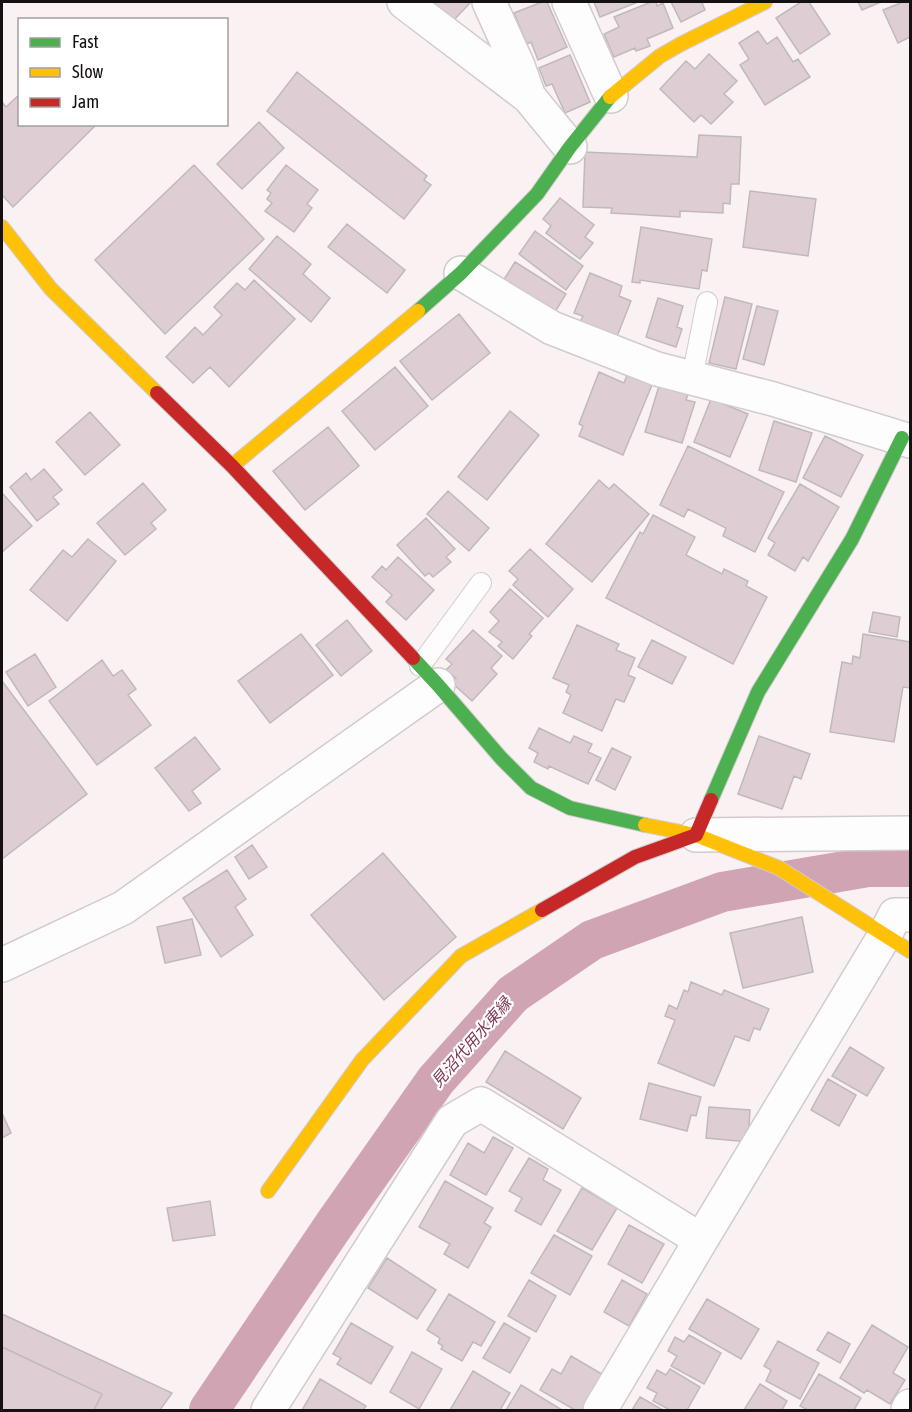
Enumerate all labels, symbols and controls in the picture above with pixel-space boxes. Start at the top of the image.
legend [18,18,228,126]
text: Fast [72,31,99,52]
text: Slow [72,61,103,82]
text: Jam [72,91,99,112]
water label: 見沼代用水東縁 [427,992,516,1090]

